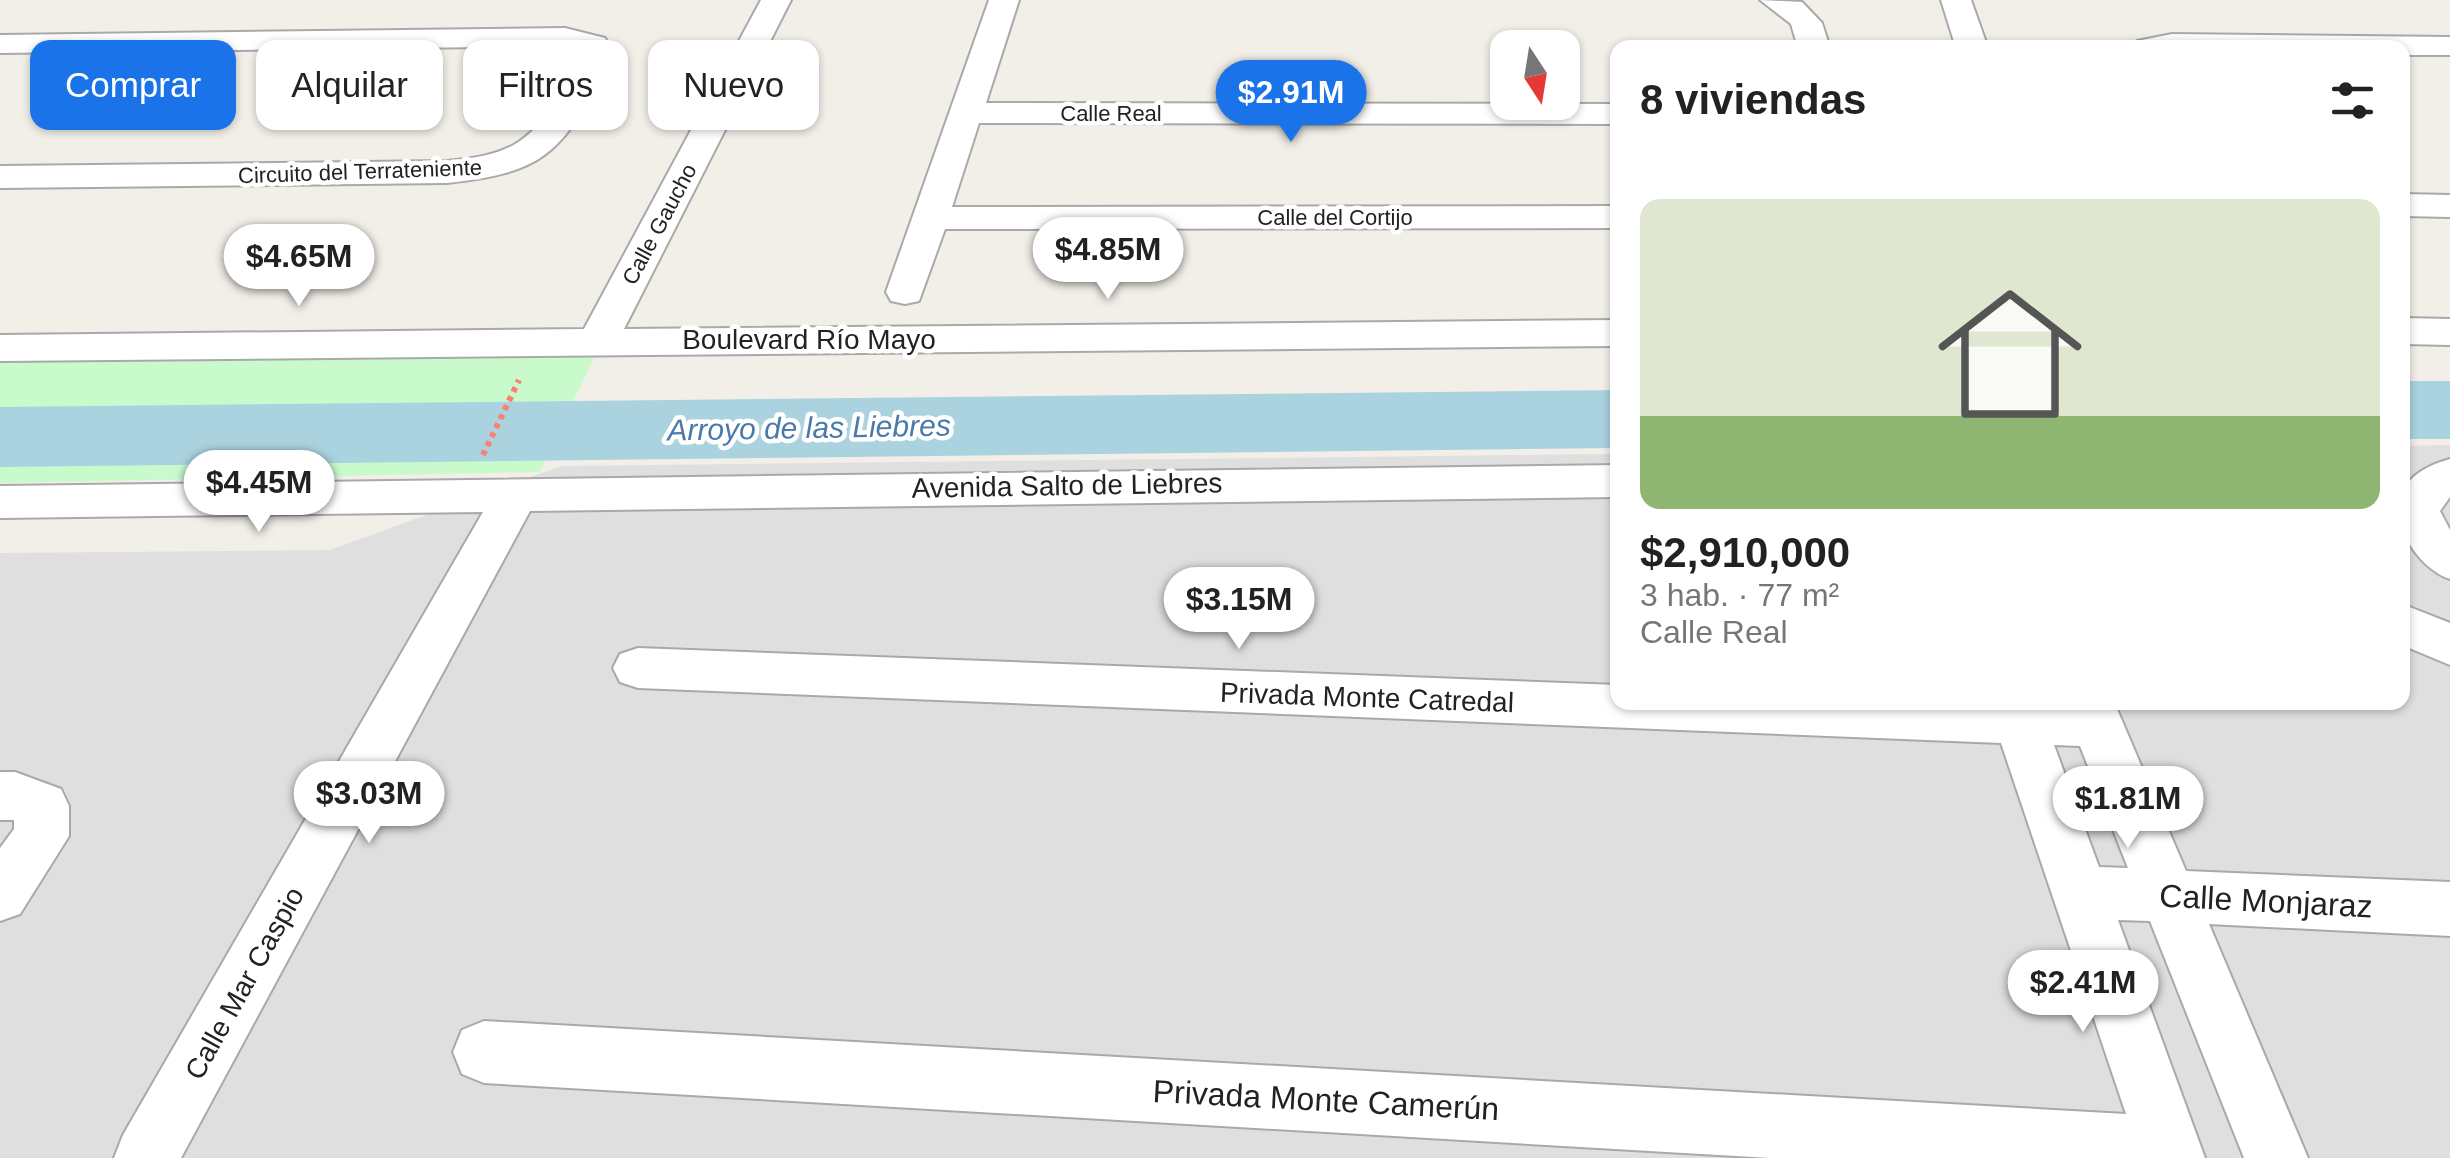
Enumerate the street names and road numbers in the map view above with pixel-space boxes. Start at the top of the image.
street label: Calle Real [1060,101,1162,126]
street label: Circuito del Terrateniente [238,155,482,188]
street label: Calle Gaucho [617,160,702,289]
street label: Calle del Cortijo [1257,205,1413,230]
street label: Boulevard Río Mayo [682,324,936,355]
street label: Avenida Salto de Liebres [911,467,1223,504]
street label: Privada Monte Catredal [1219,677,1515,718]
street label: Calle Monjaraz [2158,877,2374,925]
street label: Calle Mar Caspio [179,882,310,1085]
street label: Privada Monte Camerún [1152,1073,1500,1127]

